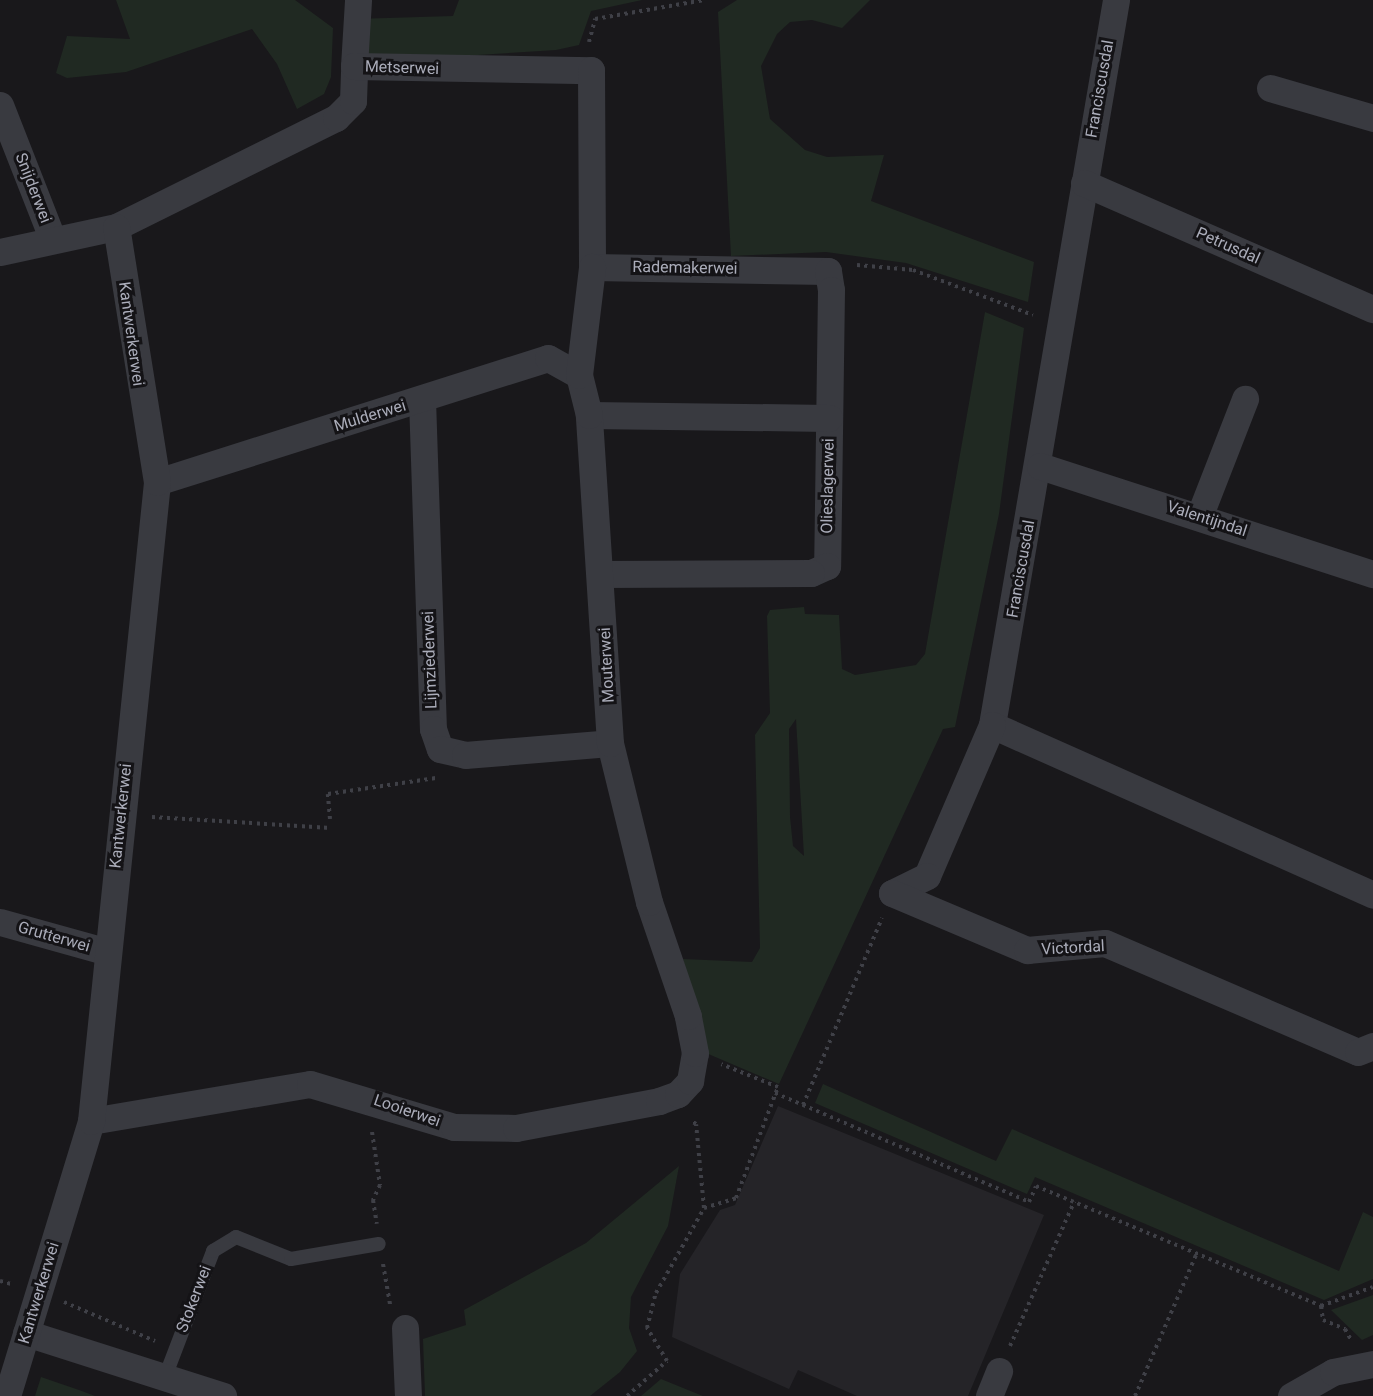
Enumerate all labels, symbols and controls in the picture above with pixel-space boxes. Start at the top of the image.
street label: Franciscusdal [1082,39,1118,139]
street label: Metserwei [364,57,440,79]
street label: Snijderwei [11,150,55,226]
street label: Petrusdal [1193,223,1263,269]
street label: Rademakerwei [632,257,738,279]
street label: Kantwerkerwei [114,281,148,387]
street label: Mulderwei [332,396,408,436]
street label: Olieslagerwei [818,438,838,534]
street label: Valentijndal [1164,497,1250,541]
street label: Franciscusdal [1003,519,1039,619]
street label: Lijmziederwei [419,611,441,709]
street label: Mouterwei [595,627,619,703]
street label: Kantwerkerwei [106,763,136,869]
street label: Grutterwei [16,918,92,956]
street label: Victordal [1041,937,1105,959]
street label: Looierwei [371,1091,443,1131]
street label: Kantwerkerwei [14,1240,64,1346]
street label: Stokerwei [172,1263,216,1335]

